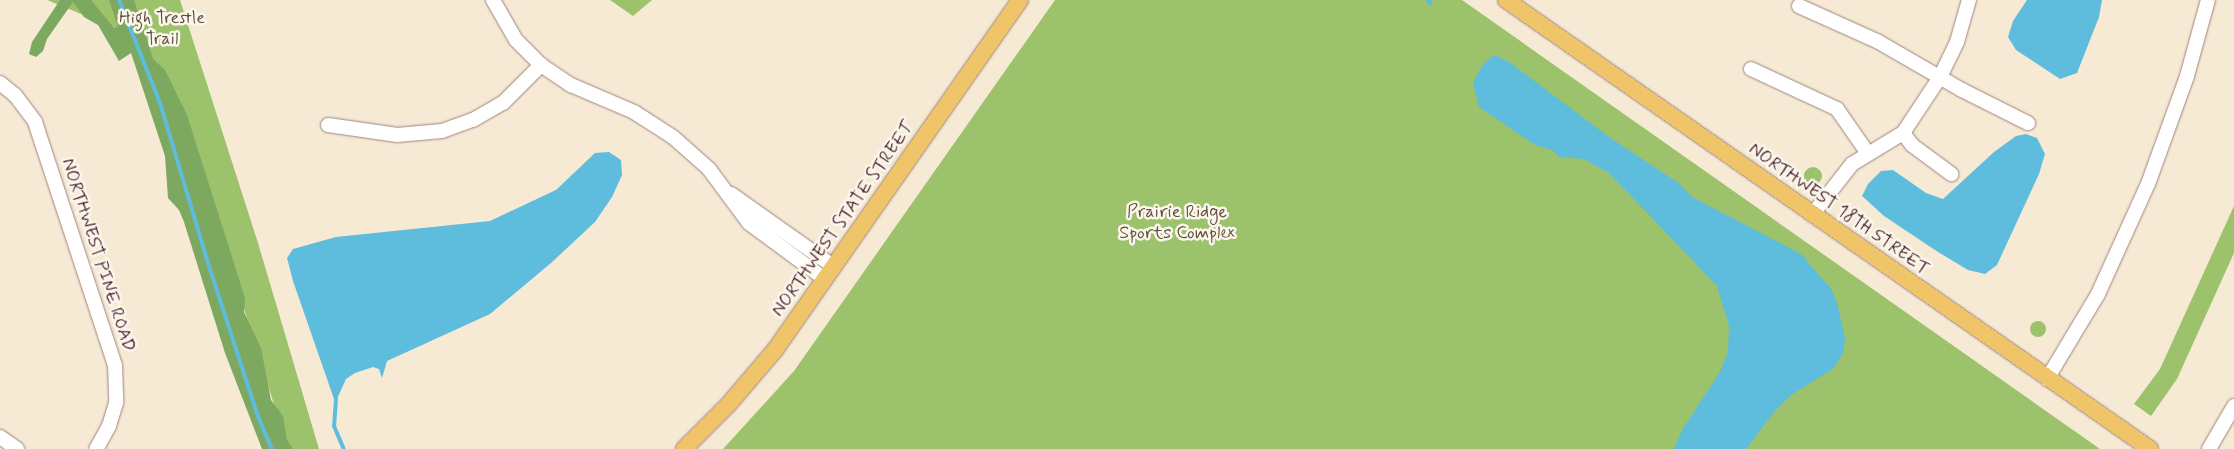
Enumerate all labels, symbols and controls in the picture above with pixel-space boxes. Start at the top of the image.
park label: High Trestle Trail [119,8,205,50]
street label: NORTHWEST STATE STREET [766,116,920,322]
street label: NORTHWEST 18TH STREET [1744,138,1934,280]
street label: NORTHWEST PINE ROAD [56,155,140,355]
park label: Prairie Ridge Sports Complex [1117,202,1237,244]

